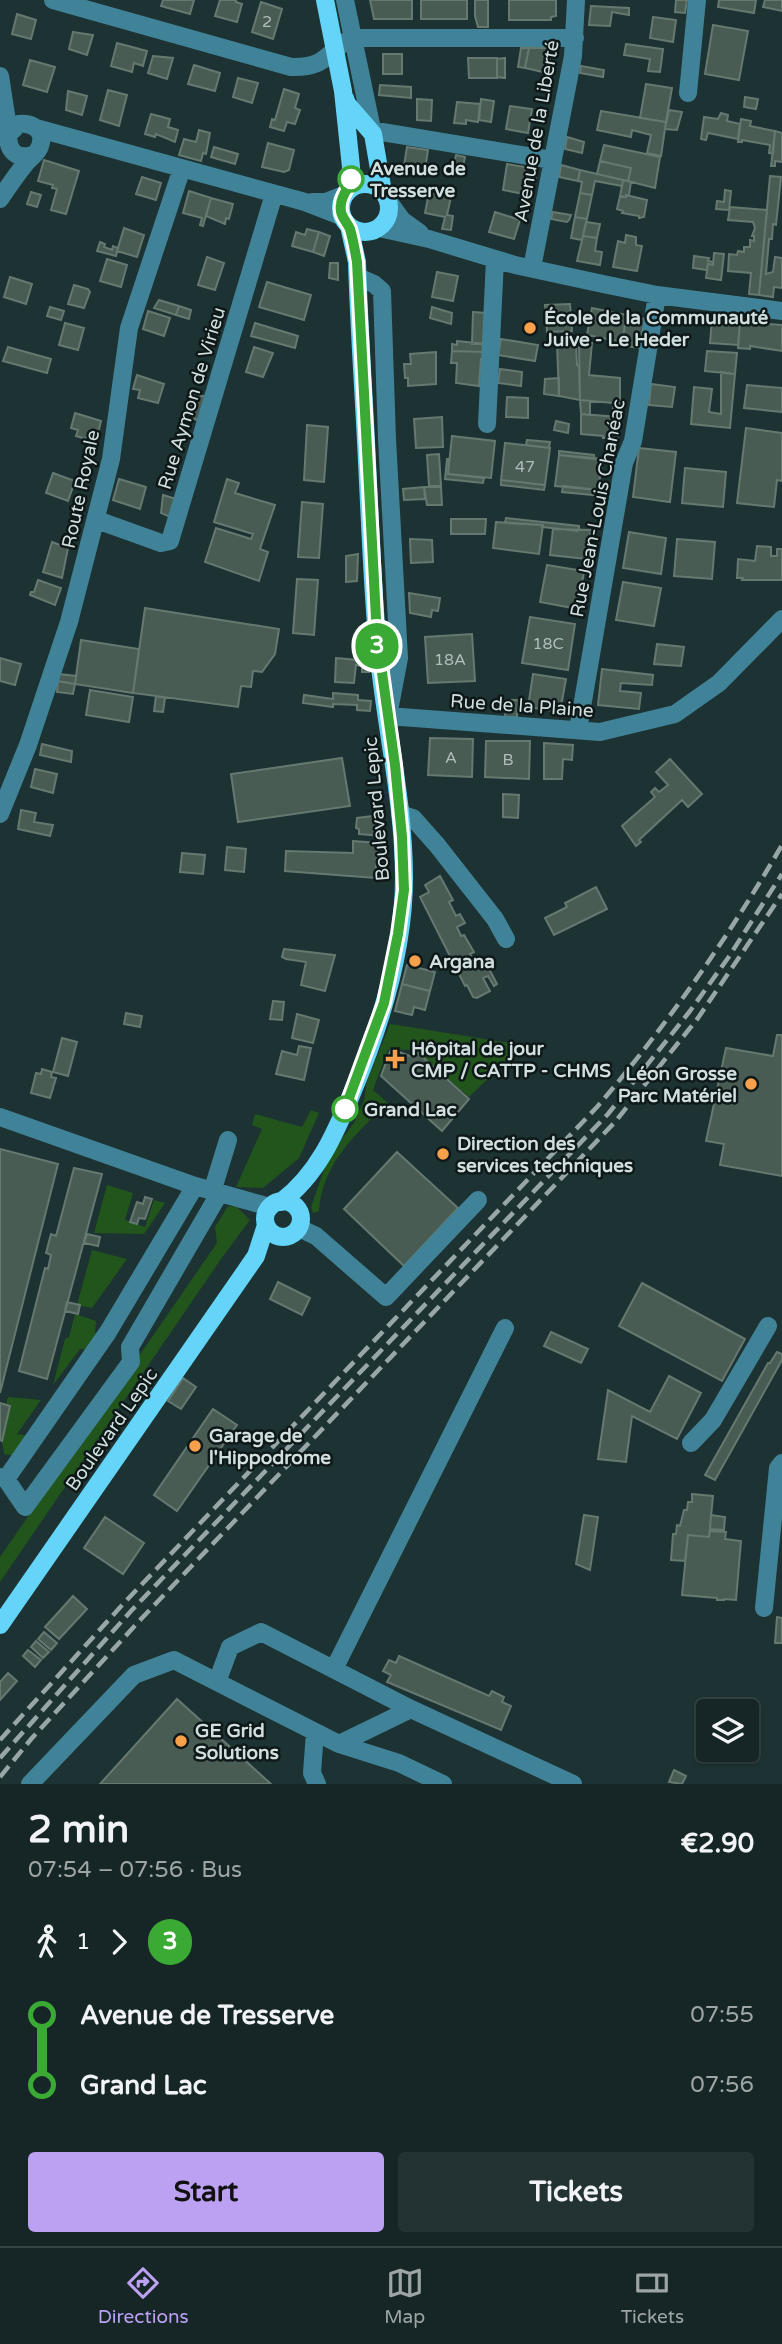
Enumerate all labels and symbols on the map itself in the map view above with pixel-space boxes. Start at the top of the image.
house number: 2 [262,12,272,32]
street label: Avenue de la Liberté [510,38,564,224]
place label: Avenue de Tresserve [369,158,466,202]
marker: Avenue de Tresserve [338,166,364,192]
street label: Rue Aymon de Virieu [154,304,230,492]
place label: École de la Communauté Juive - Le Heder [543,306,769,351]
marker: École de la Communauté Juive - Le Heder [522,320,538,336]
street label: Rue Jean-Louis Chanéac [566,397,630,619]
street label: Route Royale [58,428,104,551]
house number: 47 [515,457,535,477]
line badge: 3 [354,623,400,669]
house number: 18C [532,634,564,654]
house number: 18A [434,650,466,670]
street label: Rue de la Plaine [449,690,594,722]
street label: Boulevard Lepic [360,736,394,882]
house number: A [445,748,457,768]
house number: B [502,750,514,770]
place label: Argana [429,951,495,974]
marker: Argana [407,953,423,969]
place label: Hôpital de jour CMP / CATTP - CHMS [411,1038,611,1082]
marker: Hôpital de jour CMP / CATTP - CHMS [385,1049,405,1069]
place label: Léon Grosse Parc Matériel [618,1063,737,1107]
marker: Léon Grosse Parc Matériel [743,1076,759,1092]
marker: Grand Lac [332,1096,358,1122]
place label: Grand Lac [364,1099,457,1121]
place label: Direction des services techniques [457,1133,633,1178]
marker: Direction des services techniques [435,1146,451,1162]
street label: Boulevard Lepic [61,1364,162,1495]
place label: Garage de l'Hippodrome [209,1425,331,1470]
marker: Garage de l'Hippodrome [187,1438,203,1454]
place label: GE Grid Solutions [195,1720,279,1764]
marker: GE Grid Solutions [173,1733,189,1749]

